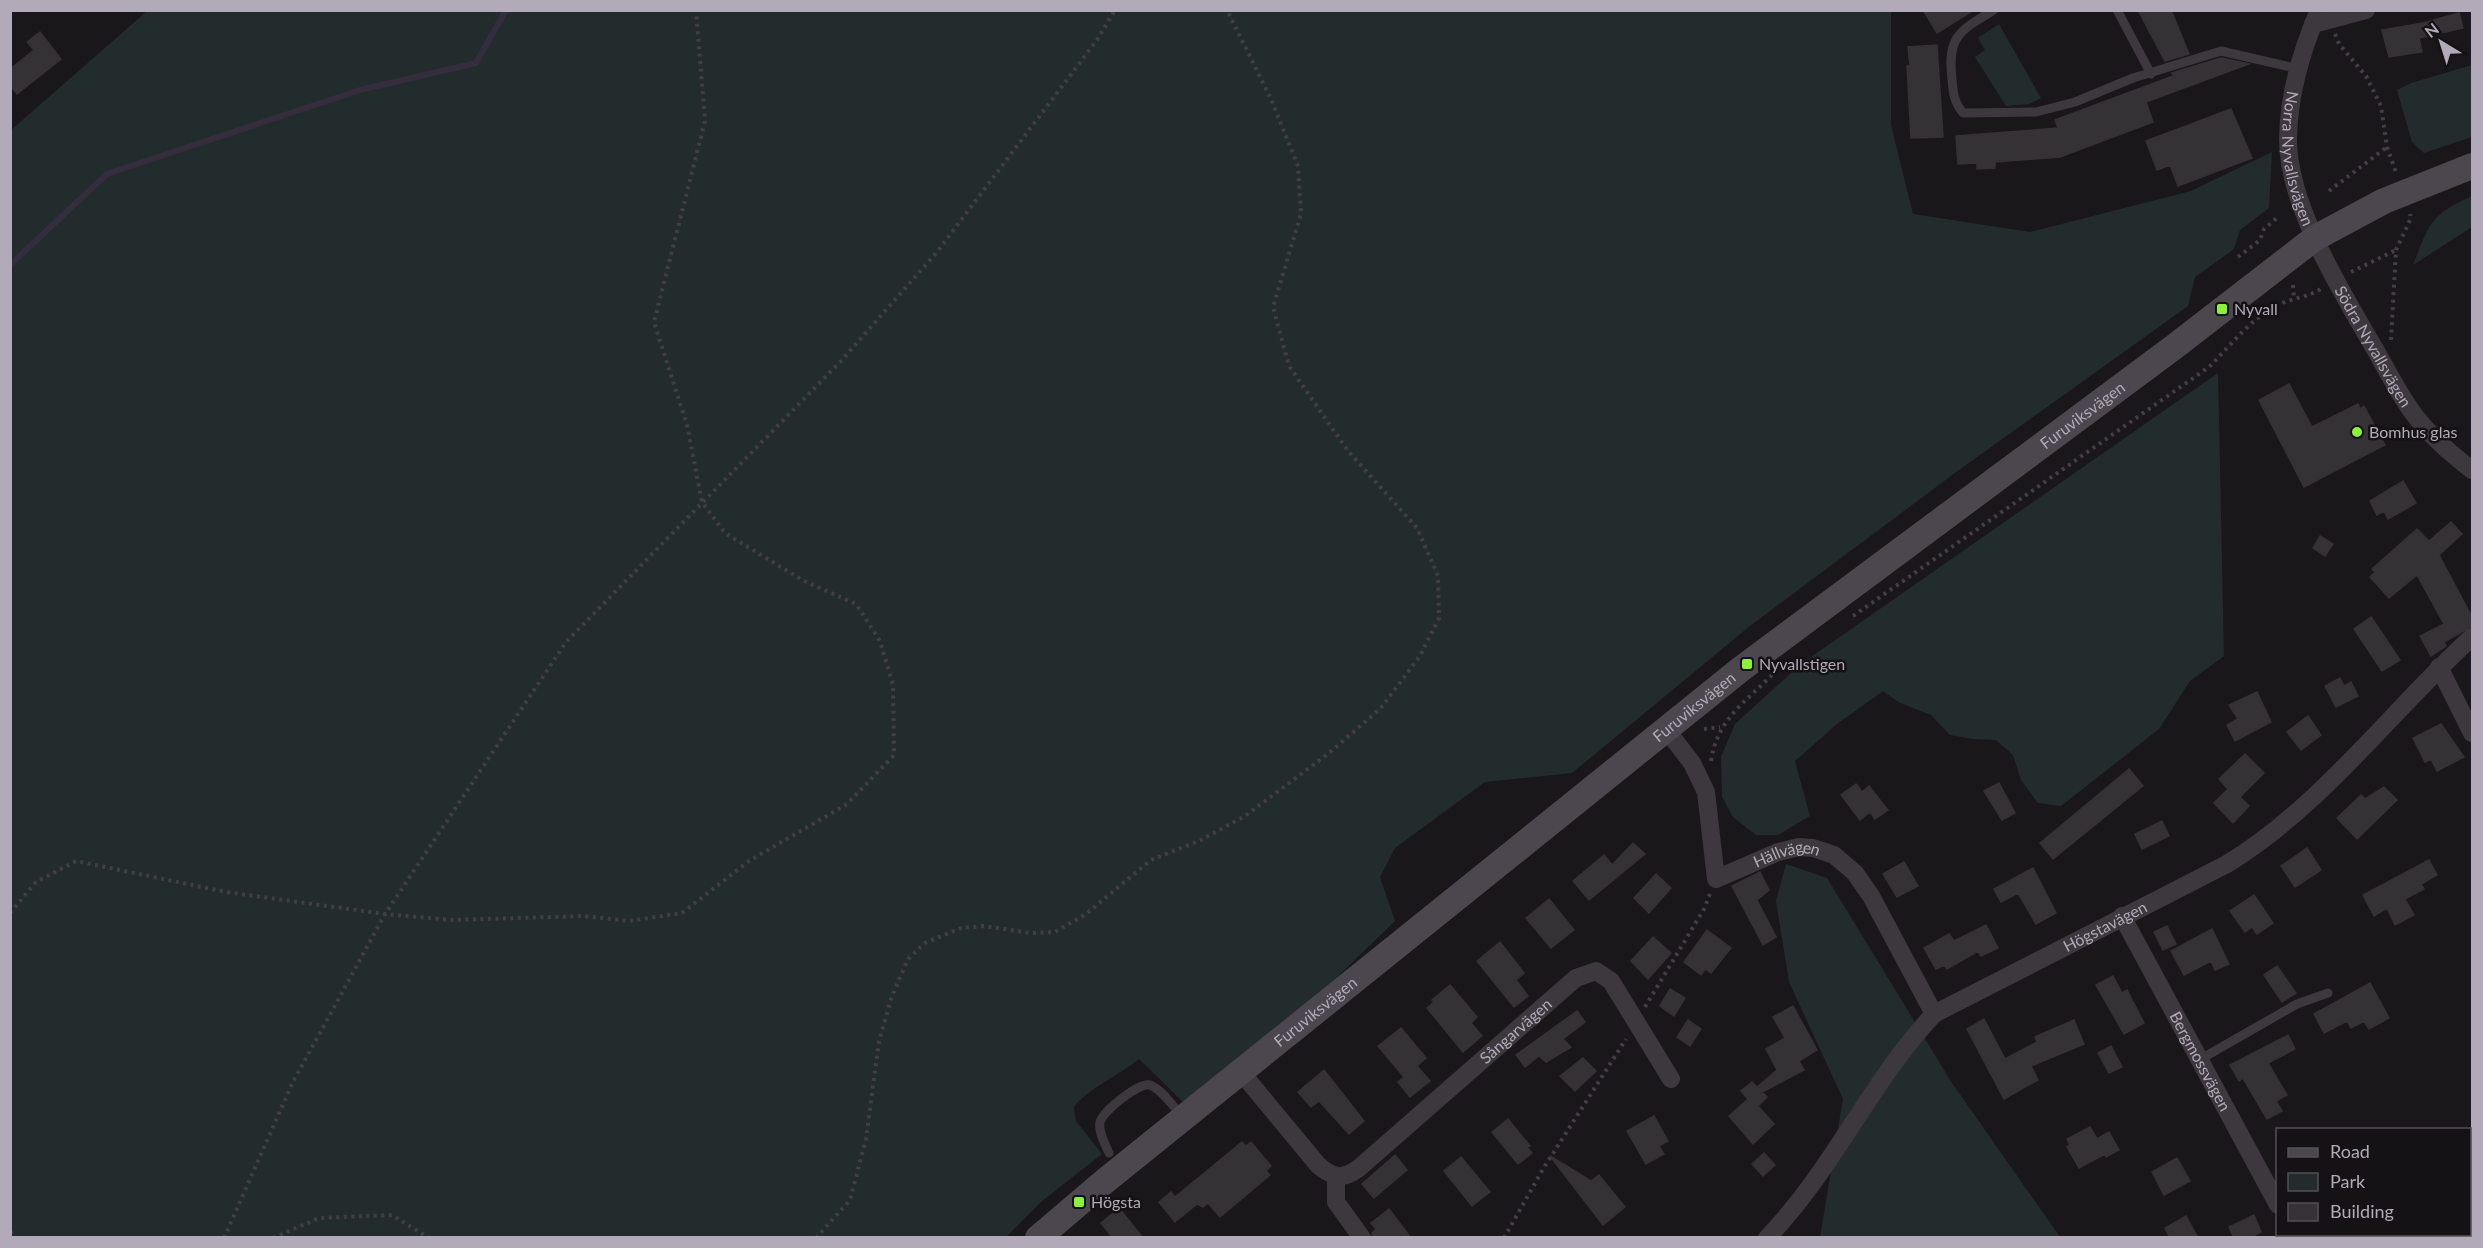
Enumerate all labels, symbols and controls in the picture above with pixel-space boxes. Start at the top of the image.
north arrow [2411,12,2471,72]
text: N [2421,19,2442,41]
street label: Norra Nyvallsvägen [2279,90,2318,228]
street label: Södra Nyvallsvägen [2331,282,2416,410]
place label: Nyvall [2234,299,2278,318]
marker: Nyvall [2215,302,2229,316]
street label: Furuviksvägen [2036,377,2128,452]
place label: Bomhus glas [2369,422,2457,441]
marker: Bomhus glas [2350,425,2364,439]
place label: Nyvallstigen [1759,654,1845,673]
marker: Nyvallstigen [1740,657,1754,671]
street label: Furuviksvägen [1648,668,1739,746]
street label: Hällvägen [1750,836,1823,871]
street label: Högstavägen [2060,897,2150,955]
street label: Furuviksvägen [1270,972,1360,1050]
street label: Sångarvägen [1476,994,1555,1067]
street label: Bergmossvägen [2166,1008,2235,1114]
legend [2276,1128,2471,1236]
text: Road [2330,1140,2370,1162]
text: Park [2330,1170,2366,1192]
place label: Högsta [1091,1192,1141,1211]
marker: Högsta [1072,1195,1086,1209]
text: Building [2330,1200,2394,1222]

